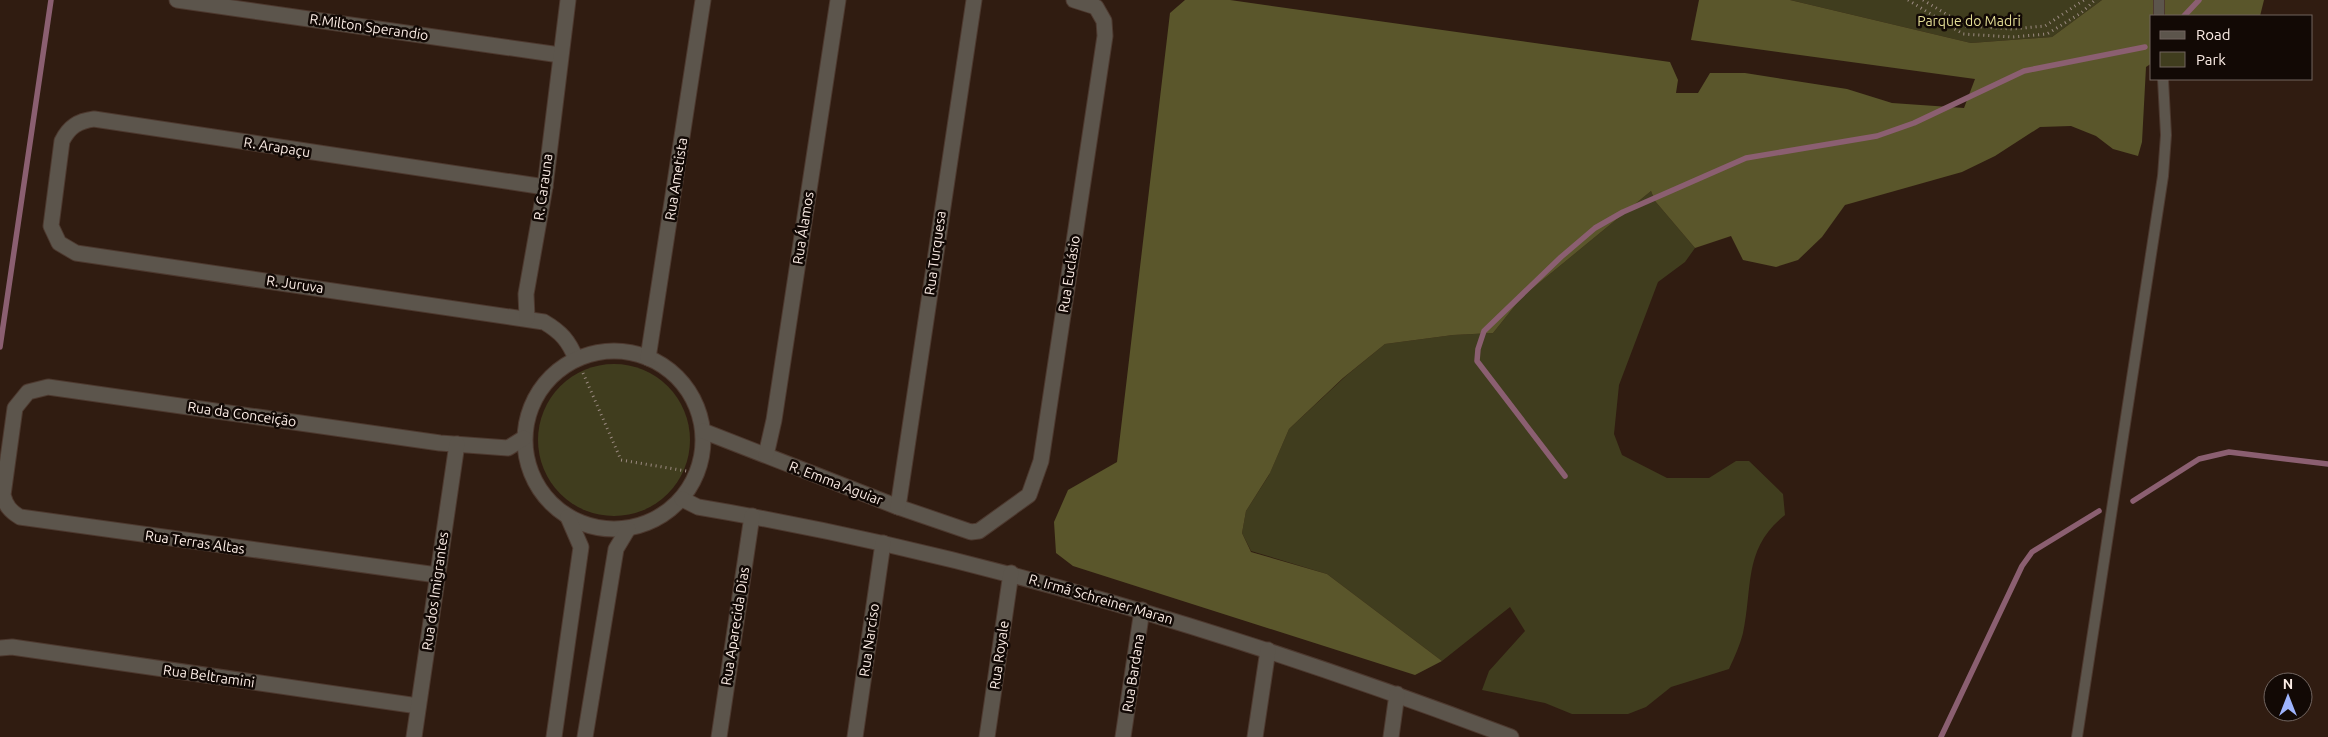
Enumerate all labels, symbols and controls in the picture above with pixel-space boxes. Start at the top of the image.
street label: R.Milton Sperandio [308,11,430,43]
park label: Parque do Madri [1917,13,2021,29]
legend [2150,15,2313,80]
text: Road [2196,26,2231,43]
text: Park [2196,51,2226,68]
street label: R. Arapaçu [243,134,311,160]
street label: Rua Ametista [662,136,690,222]
street label: R. Carauna [530,153,556,221]
street label: Rua Álamos [788,190,817,266]
street label: Rua Turquesa [921,210,949,296]
street label: Rua Euclásio [1055,234,1083,314]
street label: R. Juruva [265,272,325,296]
street label: Rua da Conceição [186,398,298,430]
street label: R. Emma Aguiar [787,458,886,508]
street label: Rua Terras Altas [144,527,246,557]
street label: Rua dos Imigrantes [419,531,451,651]
street label: Rua Aparecida Dias [718,566,752,686]
street label: R. Irmã Schreiner Maran [1027,571,1175,627]
street label: Rua Narciso [856,602,882,678]
street label: Rua Royale [986,620,1012,690]
street label: Rua Bardana [1119,633,1147,713]
street label: Rua Beltramini [162,662,256,690]
north arrow [2263,672,2313,722]
text: N [2283,676,2293,692]

